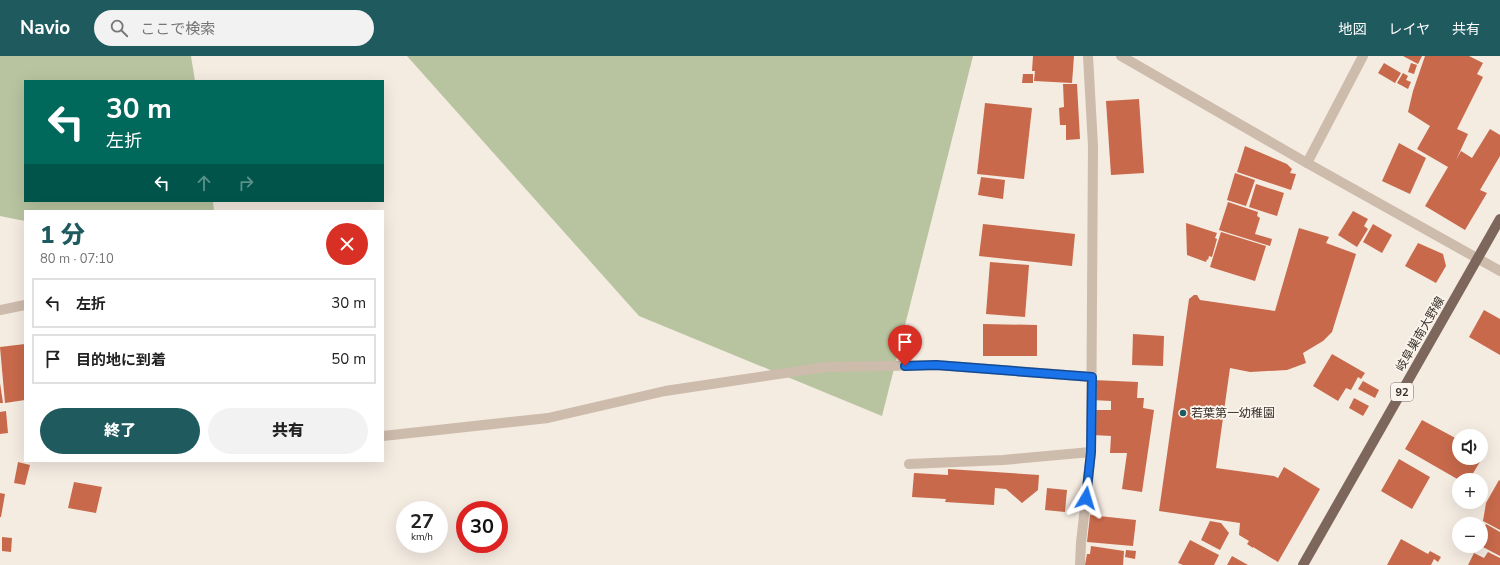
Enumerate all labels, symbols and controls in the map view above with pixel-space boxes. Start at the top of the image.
search box [94,10,374,46]
text: Navio [20,15,70,41]
icon: search [108,17,130,39]
text: ここで検索 [140,19,215,39]
text: 地図 [1338,20,1366,39]
text: レイヤ [1388,20,1430,39]
text: 共有 [1452,20,1480,39]
text: 30 m [106,90,172,128]
icon: left [40,96,92,148]
text: 左折 [106,129,142,153]
icon: left [151,172,173,194]
icon: ahead [193,172,215,194]
icon: right [235,172,257,194]
text: 1 分 [40,219,85,251]
button: close [326,223,368,265]
text: 80 m · 07:10 [40,250,114,268]
icon: left [42,292,64,314]
text: 30 m [331,293,366,313]
text: 左折 [76,294,106,314]
street label: 岐阜巣南大野線 [1392,294,1448,374]
pin [888,325,922,366]
icon: arrive [894,331,916,353]
icon: arrive [42,348,64,370]
text: 50 m [331,349,366,369]
text: 目的地に到着 [76,350,166,370]
road number: 92 [1391,383,1413,401]
place label: 若葉第一幼稚園 [1191,405,1275,421]
button: 終了 [40,408,200,454]
button: 共有 [208,408,368,454]
marker: 若葉第一幼稚園 [1178,408,1188,418]
map controls [1452,429,1488,553]
button: sound [1452,429,1488,465]
button: + [1452,473,1488,509]
position arrow [1065,477,1107,519]
speed limit sign: 30 [456,501,508,553]
text: 27 [410,508,434,535]
button: − [1452,517,1488,553]
text: km/h [411,530,433,544]

